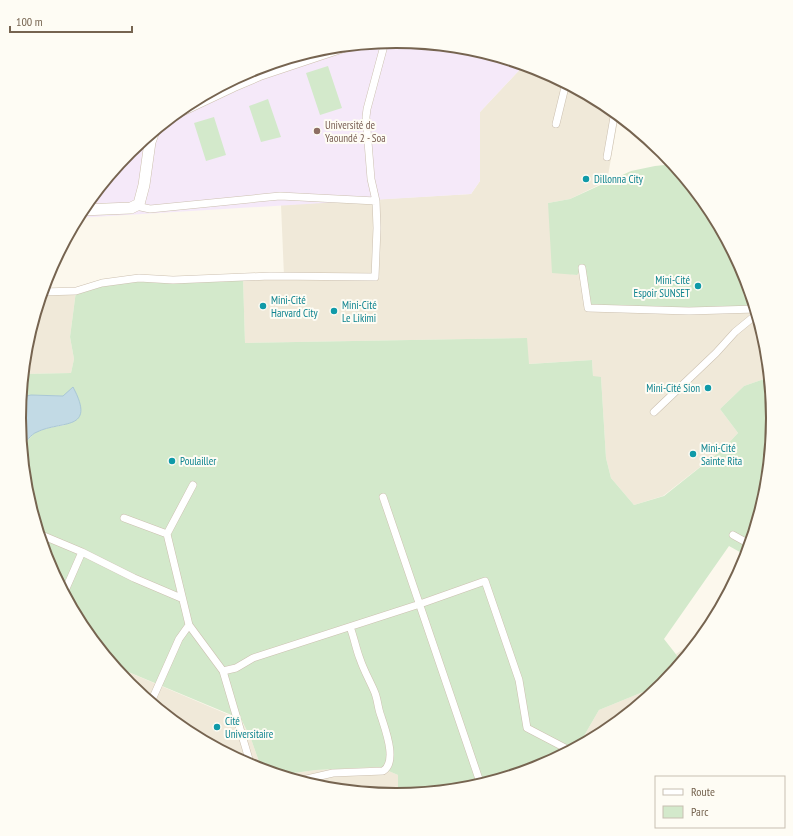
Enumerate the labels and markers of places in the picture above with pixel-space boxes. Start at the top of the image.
place label: Université de Yaoundé 2 - Soa [325,118,386,145]
marker: Université de Yaoundé 2 - Soa [312,126,322,136]
place label: Dillonna City [594,172,644,186]
marker: Dillonna City [581,174,591,184]
place label: Mini-Cité Espoir SUNSET [634,273,690,300]
marker: Mini-Cité Espoir SUNSET [693,281,703,291]
place label: Mini-Cité Harvard City [271,293,318,320]
place label: Mini-Cité Le Likimi [342,298,377,325]
marker: Mini-Cité Harvard City [258,301,268,311]
marker: Mini-Cité Le Likimi [329,306,339,316]
place label: Mini-Cité Sion [646,381,700,395]
marker: Mini-Cité Sion [703,383,713,393]
place label: Mini-Cité Sainte Rita [701,441,742,468]
marker: Mini-Cité Sainte Rita [688,449,698,459]
place label: Poulailler [180,454,216,468]
marker: Poulailler [167,456,177,466]
place label: Cité Universitaire [225,714,274,741]
marker: Cité Universitaire [212,722,222,732]

